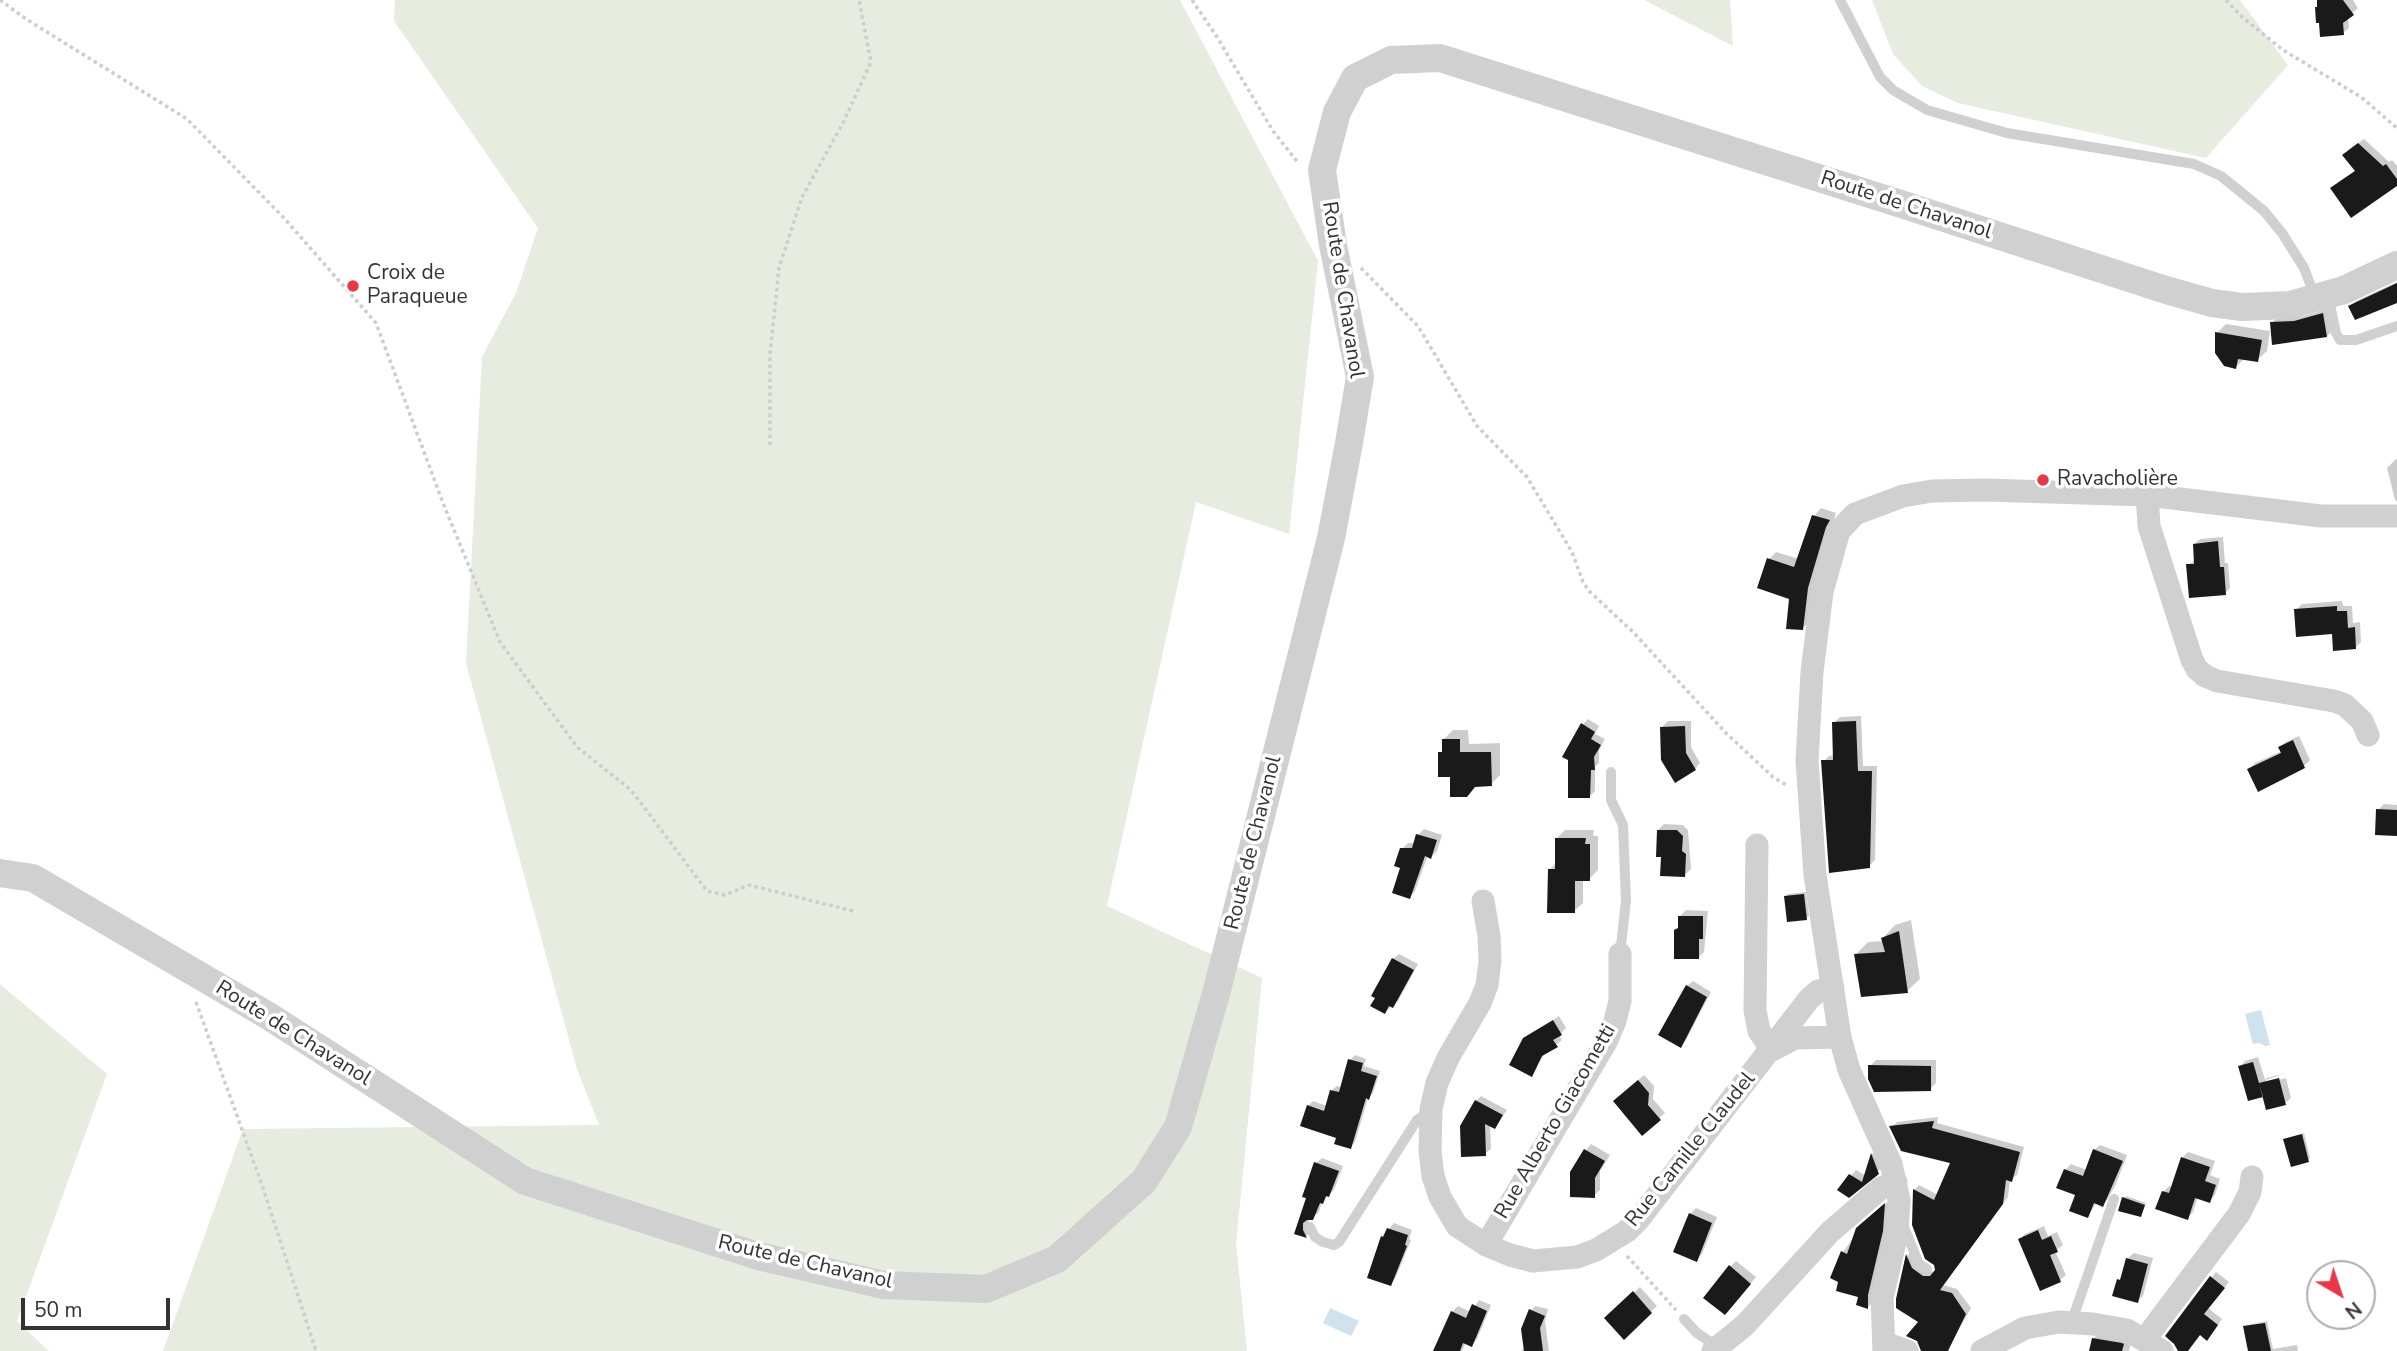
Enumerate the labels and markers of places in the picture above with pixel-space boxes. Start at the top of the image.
place label: Croix de Paraqueue [367,261,468,311]
marker: Croix de Paraqueue [345,278,361,294]
place label: Ravacholière [2057,467,2178,493]
marker: Ravacholière [2035,472,2051,488]

